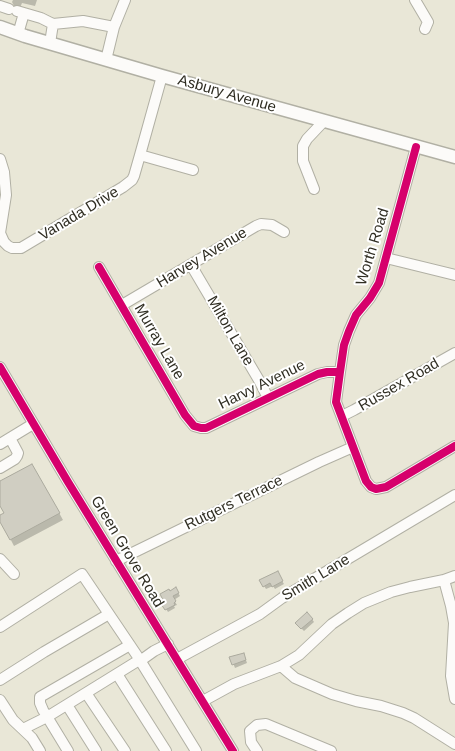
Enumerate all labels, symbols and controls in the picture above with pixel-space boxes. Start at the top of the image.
street label: Asbury Avenue [176,71,278,117]
street label: Vanada Drive [36,183,122,245]
street label: Worth Road [353,206,393,288]
street label: Harvey Avenue [154,224,250,292]
street label: Milton Lane [203,293,257,369]
street label: Murray Lane [130,301,188,383]
street label: Russex Road [356,355,442,415]
street label: Harvy Avenue [216,356,308,414]
street label: Rutgers Terrace [182,472,286,534]
street label: Green Grove Road [87,493,167,611]
street label: Smith Lane [279,551,353,605]

